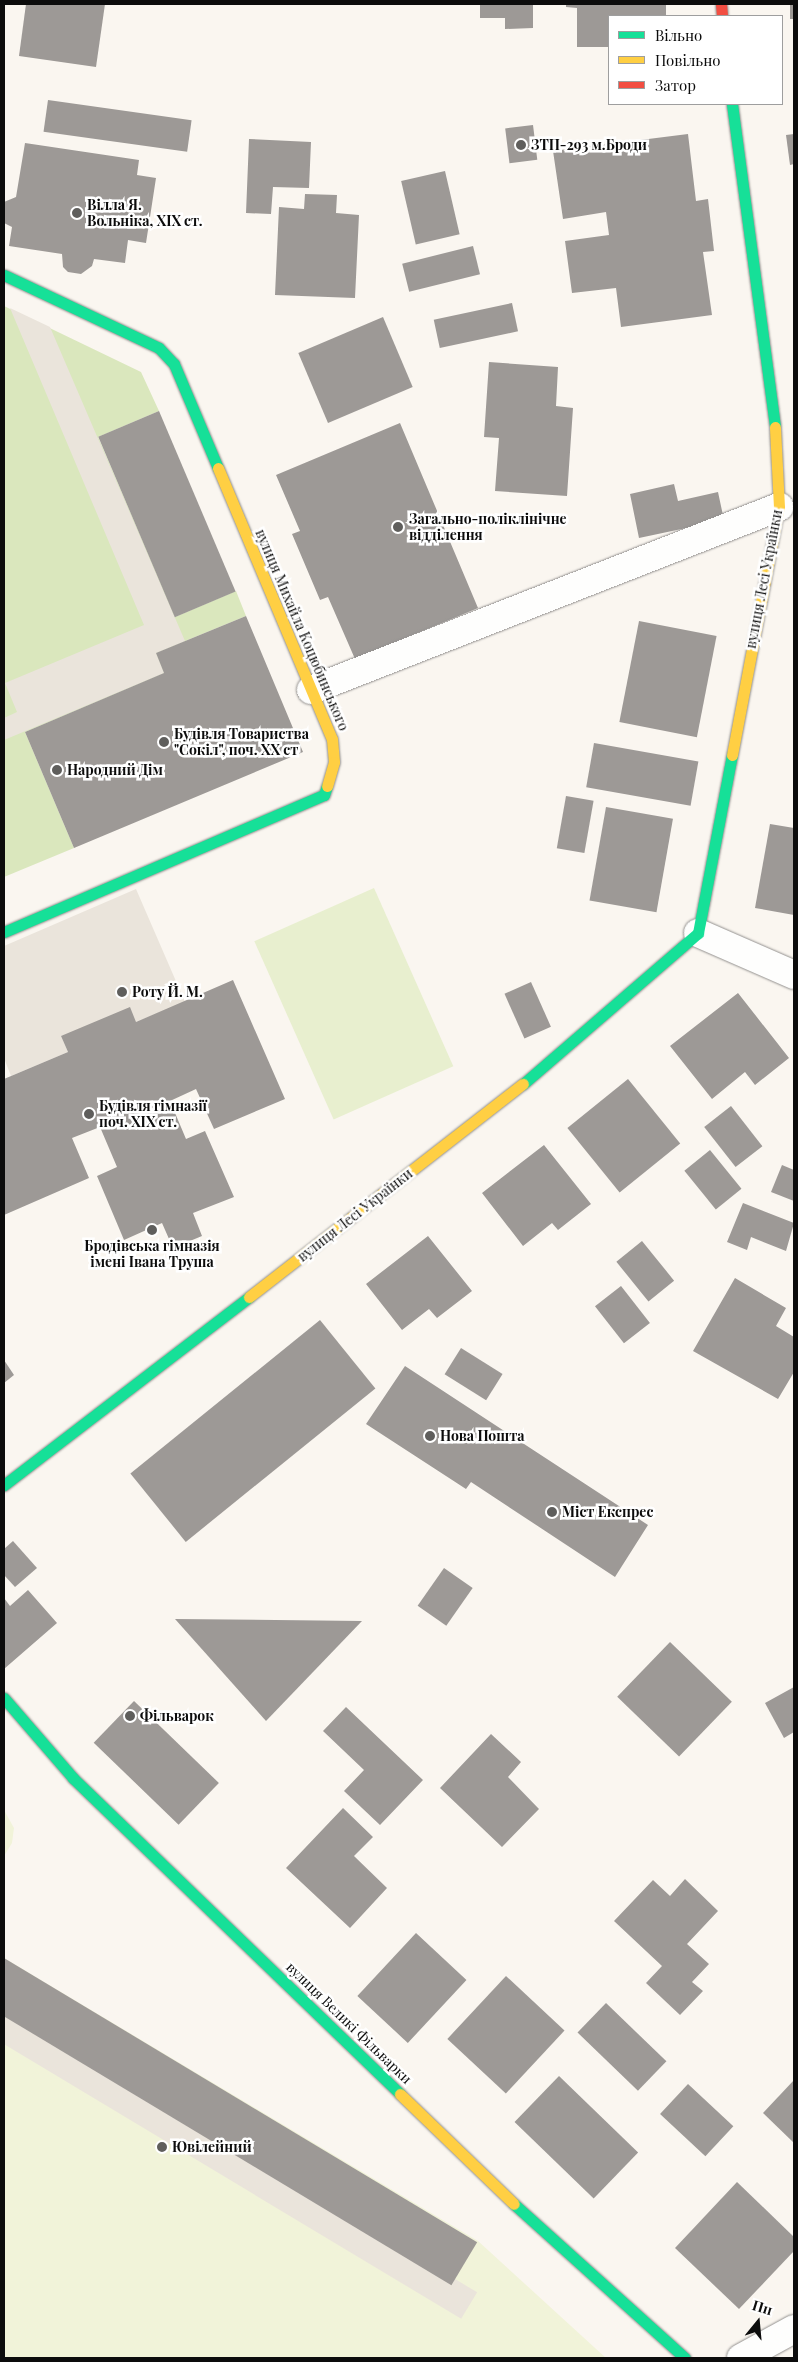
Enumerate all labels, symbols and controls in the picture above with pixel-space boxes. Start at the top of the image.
legend [608,15,783,105]
text: Вільно [655,25,702,45]
text: Повільно [655,50,721,70]
text: Затор [655,75,696,95]
place label: ЗТП-293 м.Броди [531,137,647,153]
marker: ЗТП-293 м.Броди [515,139,527,151]
place label: Вілла Я. Вольніка, XIX ст. [87,197,203,230]
marker: Вілла Я. Вольніка, XIX ст. [71,207,83,219]
street label: вулиця Лесі Українки [742,508,786,650]
place label: Загально-поліклінічне відділення [409,511,567,544]
marker: Загально-поліклінічне відділення [391,520,405,534]
street label: вулиця Михайла Коцюбинського [252,527,352,733]
place label: Будівля Товариства "Сокіл", поч. ХХ ст [174,726,309,759]
marker: Будівля Товариства "Сокіл", поч. ХХ ст [158,736,170,748]
place label: Народний Дім [67,762,163,778]
marker: Народний Дім [51,764,63,776]
place label: Роту Й. М. [132,984,203,1000]
marker: Роту Й. М. [116,986,128,998]
place label: Будівля гімназії поч. XIX ст. [99,1098,207,1130]
marker: Будівля гімназії поч. XIX ст. [83,1108,95,1120]
street label: вулиця Лесі Українки [294,1165,416,1265]
marker: Бродівська гімназія імені Івана Труша [146,1224,158,1236]
place label: Бродівська гімназія імені Івана Труша [84,1238,220,1270]
place label: Нова Пошта [440,1428,525,1444]
marker: Нова Пошта [424,1430,436,1442]
place label: Міст Експрес [562,1504,653,1520]
marker: Міст Експрес [546,1506,558,1518]
place label: Фільварок [140,1708,214,1724]
marker: Фільварок [124,1710,136,1722]
street label: вулиця Великі Фільварки [283,1959,415,2087]
place label: Ювілейний [172,2139,252,2155]
marker: Ювілейний [156,2141,168,2153]
text: Пн [750,2295,775,2319]
north arrow [733,2297,783,2347]

